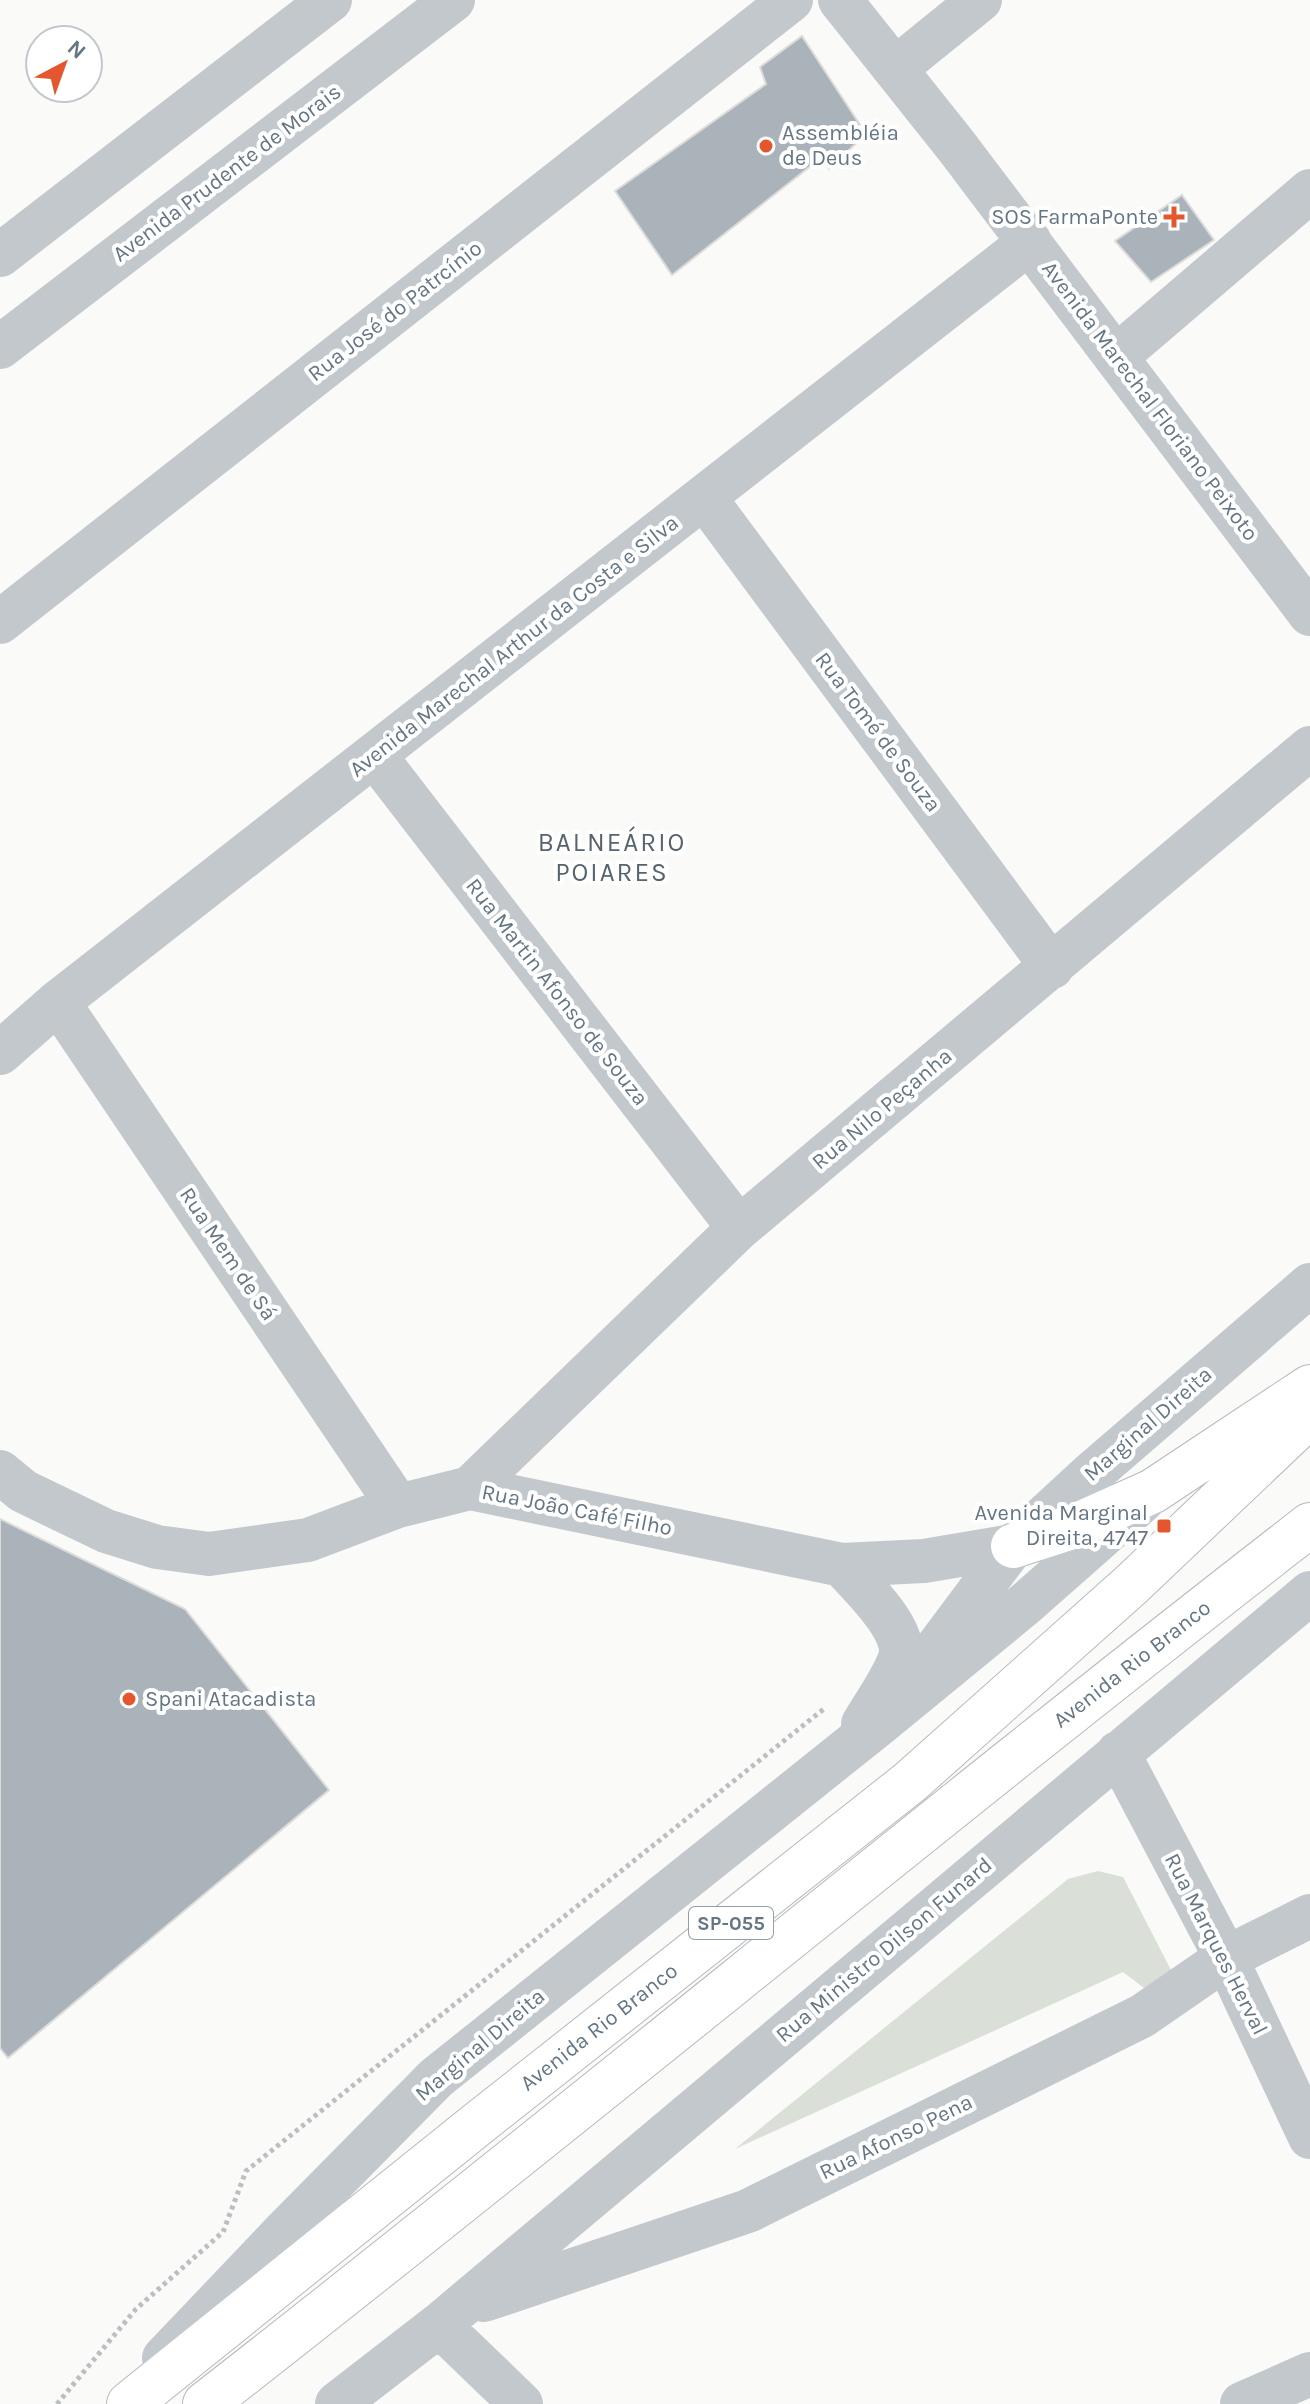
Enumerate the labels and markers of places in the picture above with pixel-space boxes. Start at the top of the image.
place label: Assembléia de Deus [782,120,899,171]
marker: Assembléia de Deus [757,137,775,155]
place label: SOS FarmaPonte [991,204,1158,230]
marker: SOS FarmaPonte [1165,208,1183,226]
place label: Avenida Marginal Direita, 4747 [974,1500,1148,1551]
marker: Avenida Marginal Direita, 4747 [1155,1517,1173,1535]
place label: Spani Atacadista [145,1686,316,1712]
marker: Spani Atacadista [120,1690,138,1708]

